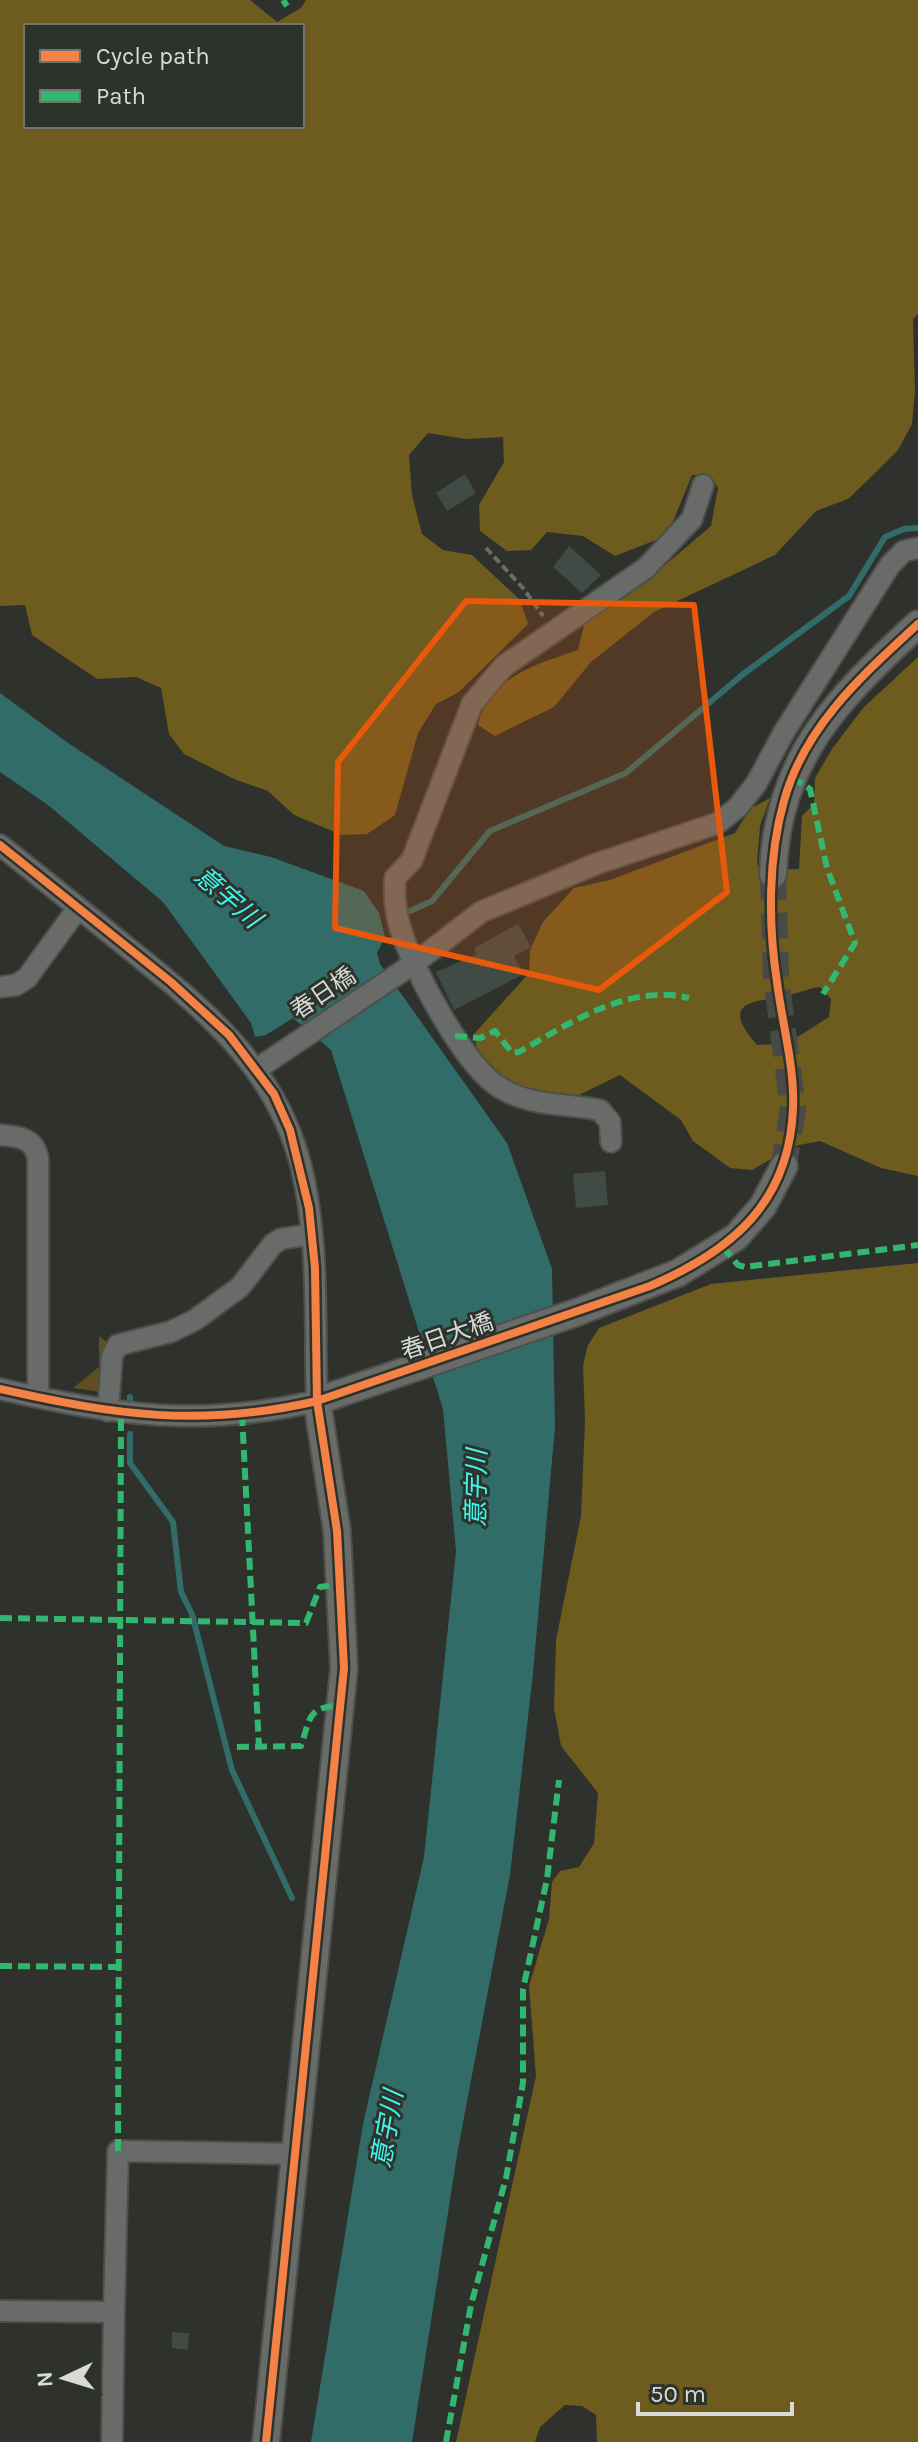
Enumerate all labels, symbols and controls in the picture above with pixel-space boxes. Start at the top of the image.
legend [24,24,304,128]
text: Cycle path [96,42,210,70]
text: Path [96,82,146,110]
water label: 意宇川 [188,860,270,937]
street label: 春日橋 [285,961,361,1025]
street label: 春日大橋 [397,1307,497,1365]
water label: 意宇川 [460,1446,493,1527]
water label: 意宇川 [365,2085,410,2170]
north arrow [24,2338,104,2418]
scale bar [638,2366,792,2416]
text: N [32,2371,59,2388]
text: 50 m [650,2380,706,2408]

